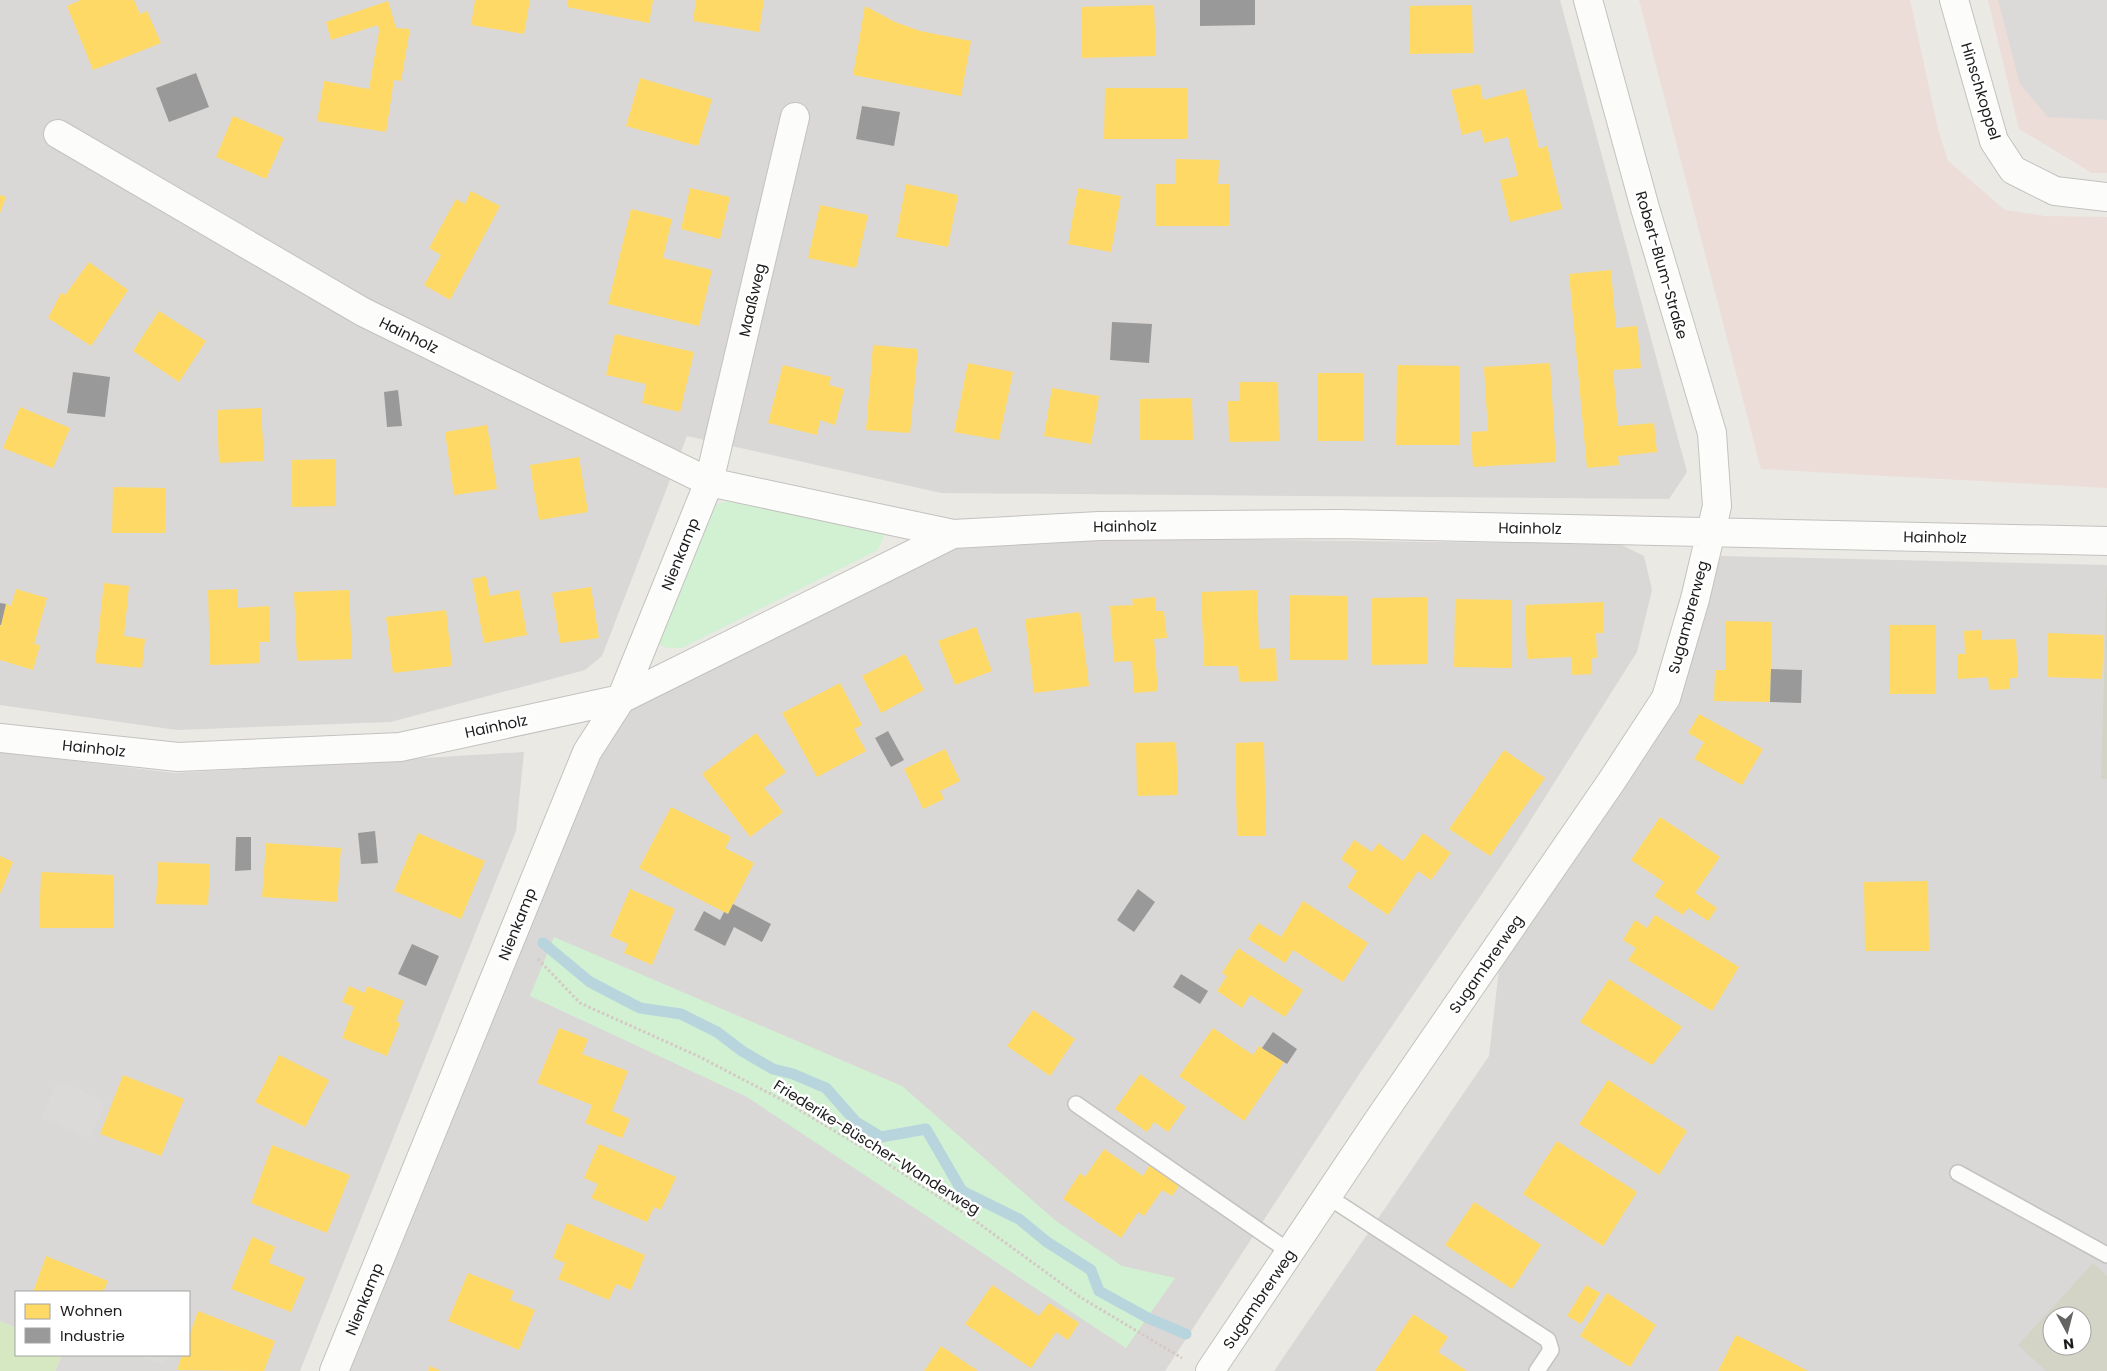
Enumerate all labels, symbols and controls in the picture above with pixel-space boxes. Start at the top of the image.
street label: Hinschkoppel [1956,40,2006,142]
street label: Robert-Blum-Straße [1631,188,1693,342]
street label: Maaßweg [733,261,771,339]
street label: Hainholz [376,312,442,358]
street label: Nienkamp [656,515,704,593]
street label: Hainholz [1093,515,1157,537]
street label: Hainholz [1498,517,1562,539]
street label: Hainholz [1903,526,1967,548]
street label: Sugambrerweg [1663,558,1713,676]
street label: Hainholz [463,709,529,743]
street label: Hainholz [61,734,127,762]
street label: Nienkamp [493,885,541,963]
street label: Sugambrerweg [1444,910,1528,1018]
street label: Friederike-Büscher-Wanderweg [770,1075,984,1219]
street label: Sugambrerweg [1218,1245,1300,1353]
street label: Nienkamp [340,1260,388,1338]
legend [15,1291,190,1356]
text: Wohnen [60,1300,122,1321]
north arrow [2042,1306,2092,1356]
text: Industrie [60,1325,125,1346]
text: N [2062,1333,2075,1354]

